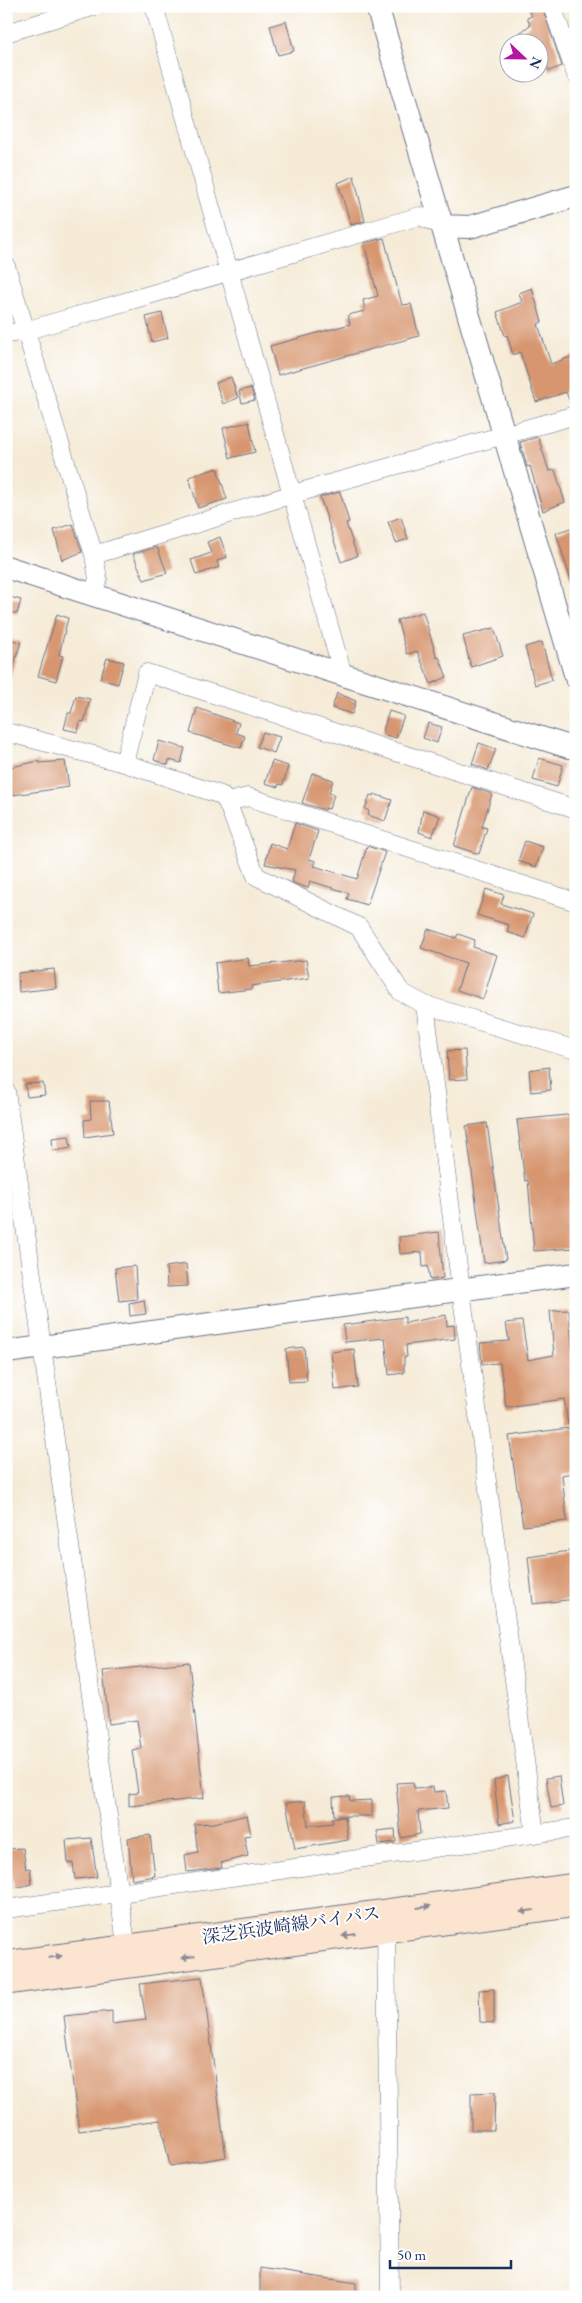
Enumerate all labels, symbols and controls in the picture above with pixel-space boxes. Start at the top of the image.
north arrow [500,32,550,82]
text: N [525,54,547,72]
street label: 深芝浜波崎線バイパス [200,1901,381,1948]
one-way arrow [416,1903,432,1911]
one-way arrow [519,1907,535,1915]
one-way arrow [341,1932,357,1940]
one-way arrow [47,1953,63,1961]
one-way arrow [180,1954,196,1962]
scale bar [390,2238,511,2270]
text: 50 m [397,2245,426,2264]

